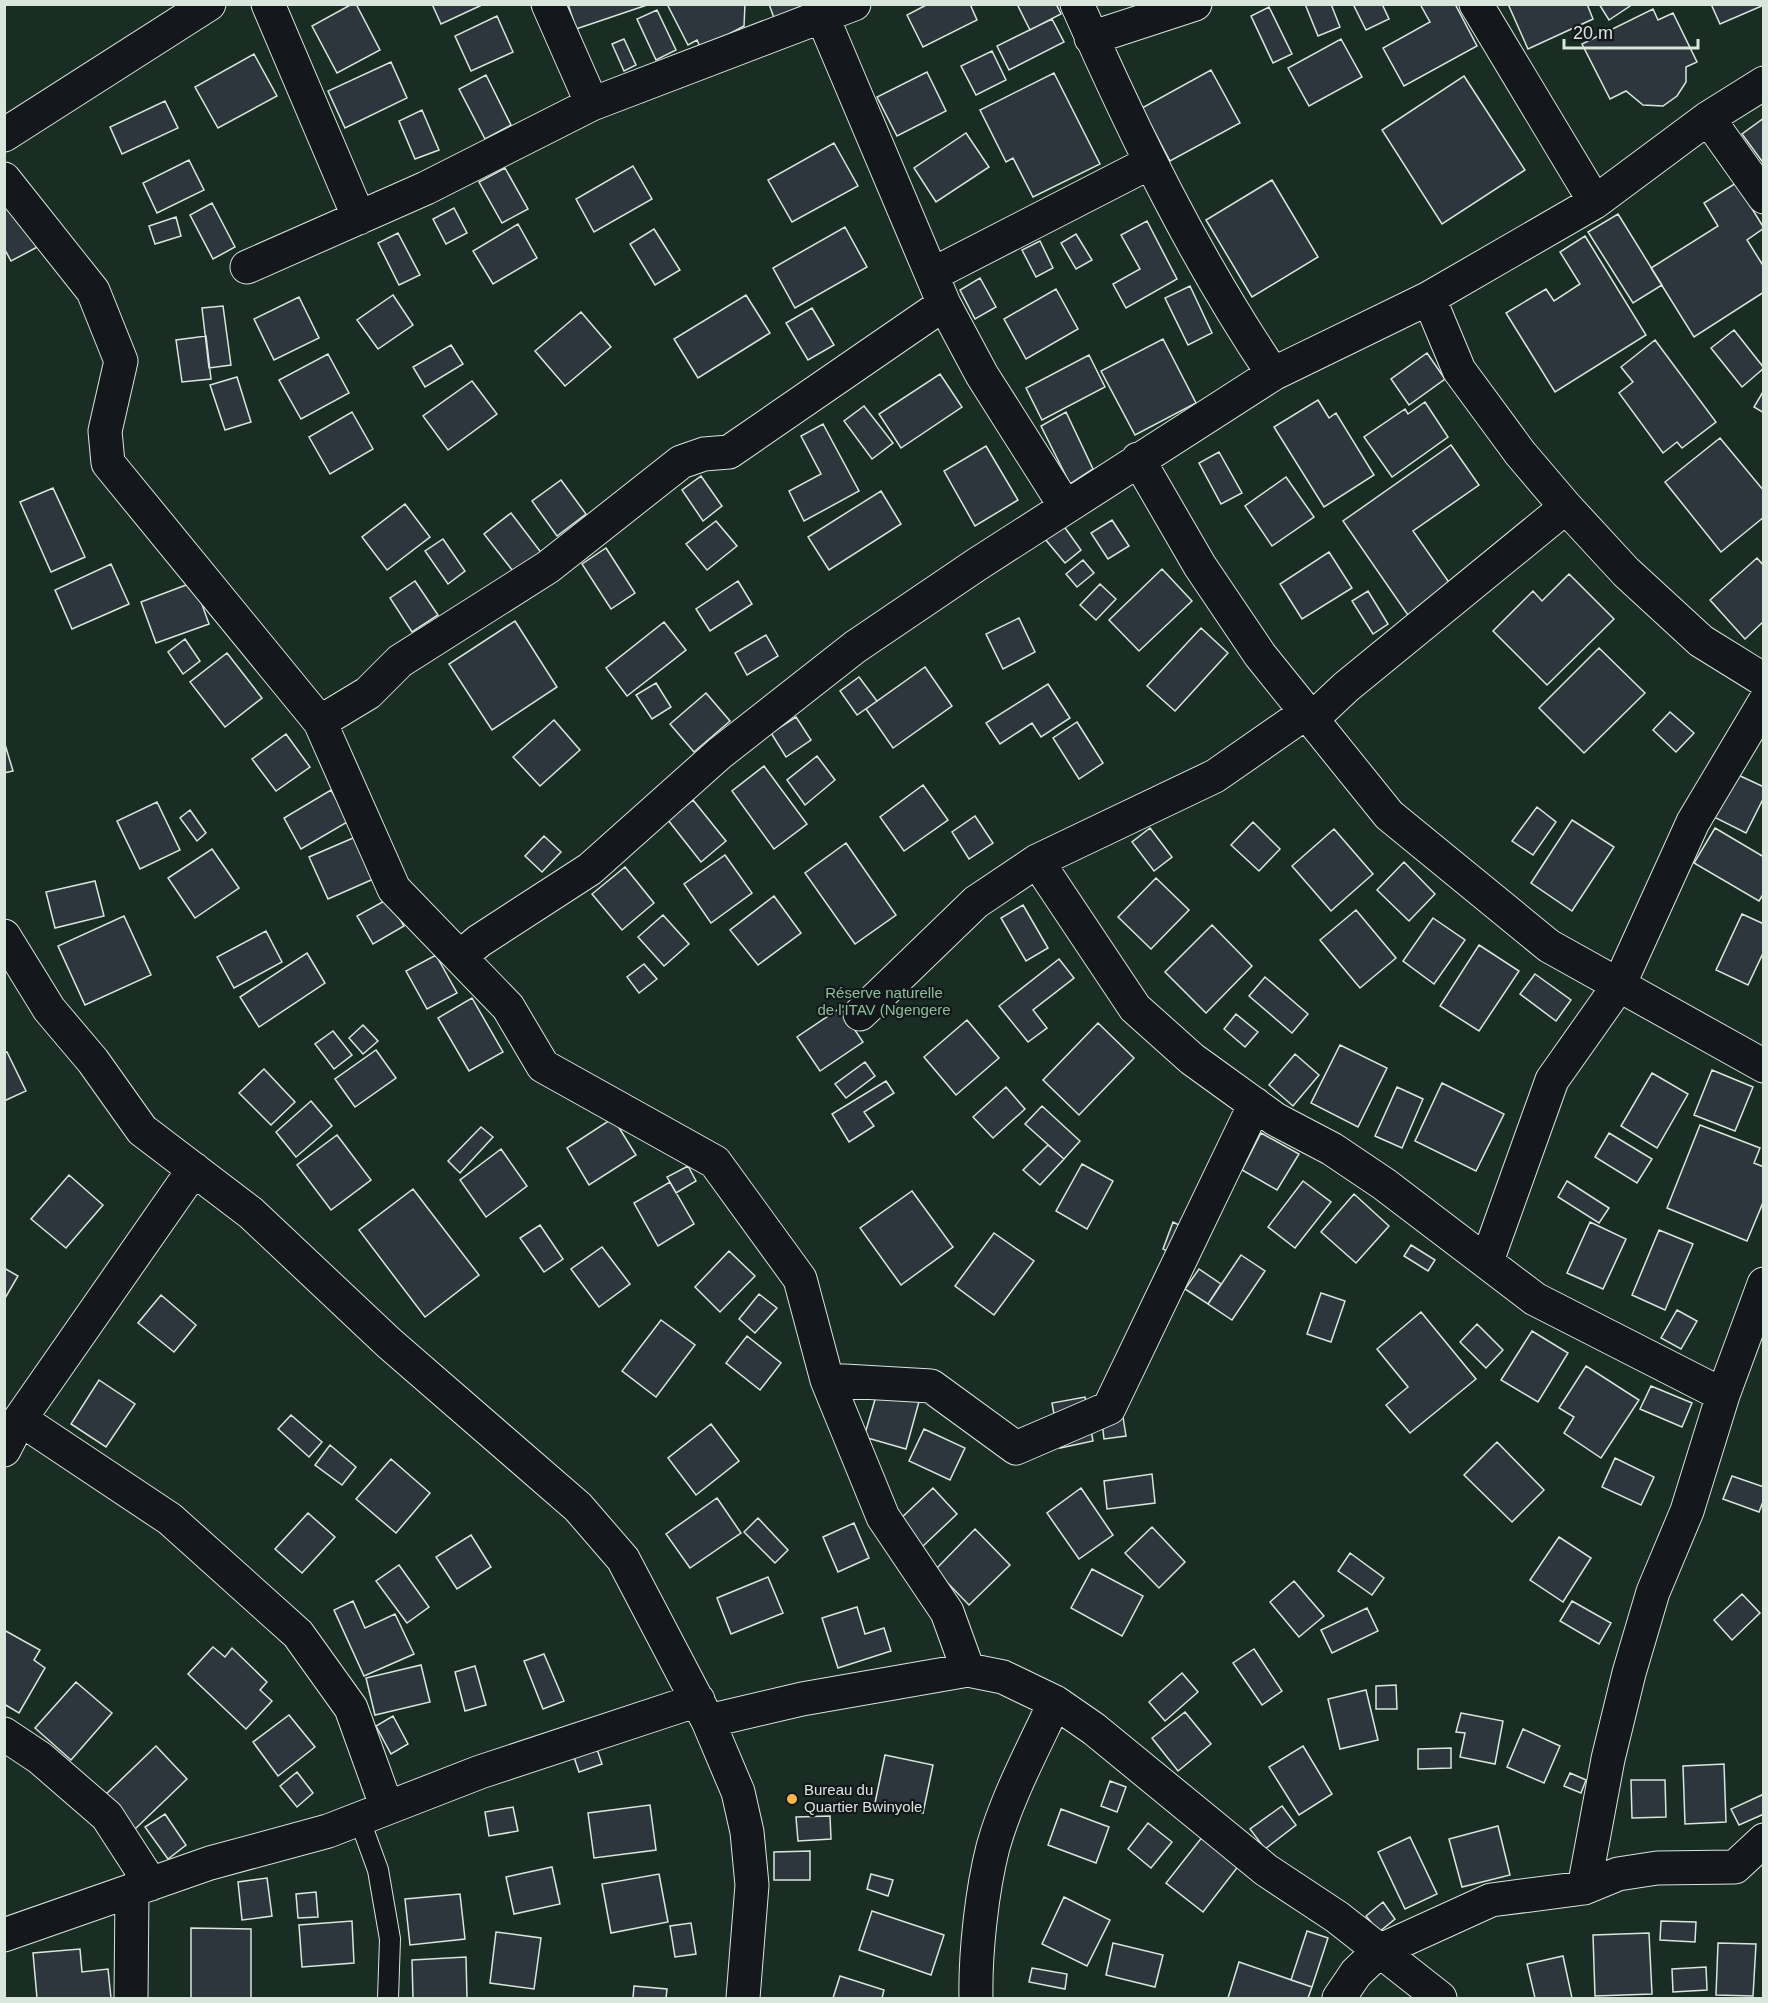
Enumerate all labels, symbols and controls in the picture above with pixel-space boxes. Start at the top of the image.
scale bar [1564,12,1698,50]
text: 20 m [1573,23,1613,43]
park label: Réserve naturelle de l'ITAV (Ngengere [817,984,951,1018]
place label: Bureau du Quartier Bwinyole [804,1781,922,1815]
marker: Bureau du Quartier Bwinyole [785,1792,799,1806]

